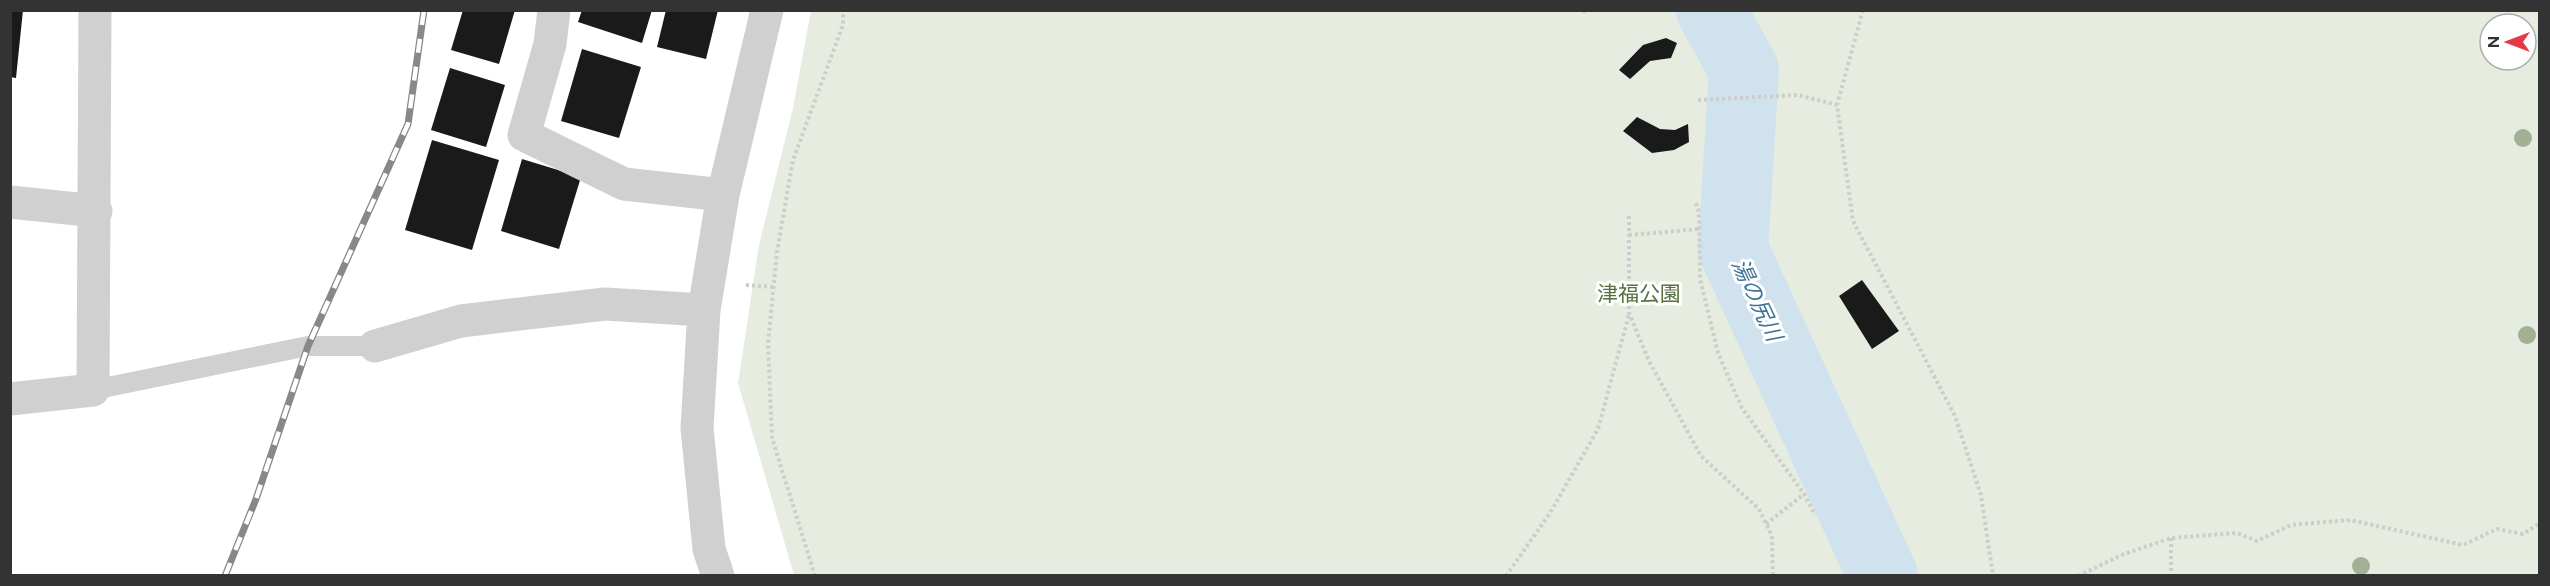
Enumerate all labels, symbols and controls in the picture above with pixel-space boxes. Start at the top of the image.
north arrow [2478,12,2538,72]
text: N [2484,36,2503,48]
water label: 湯の尻川 [1726,254,1789,347]
park label: 津福公園 [1597,281,1681,306]

